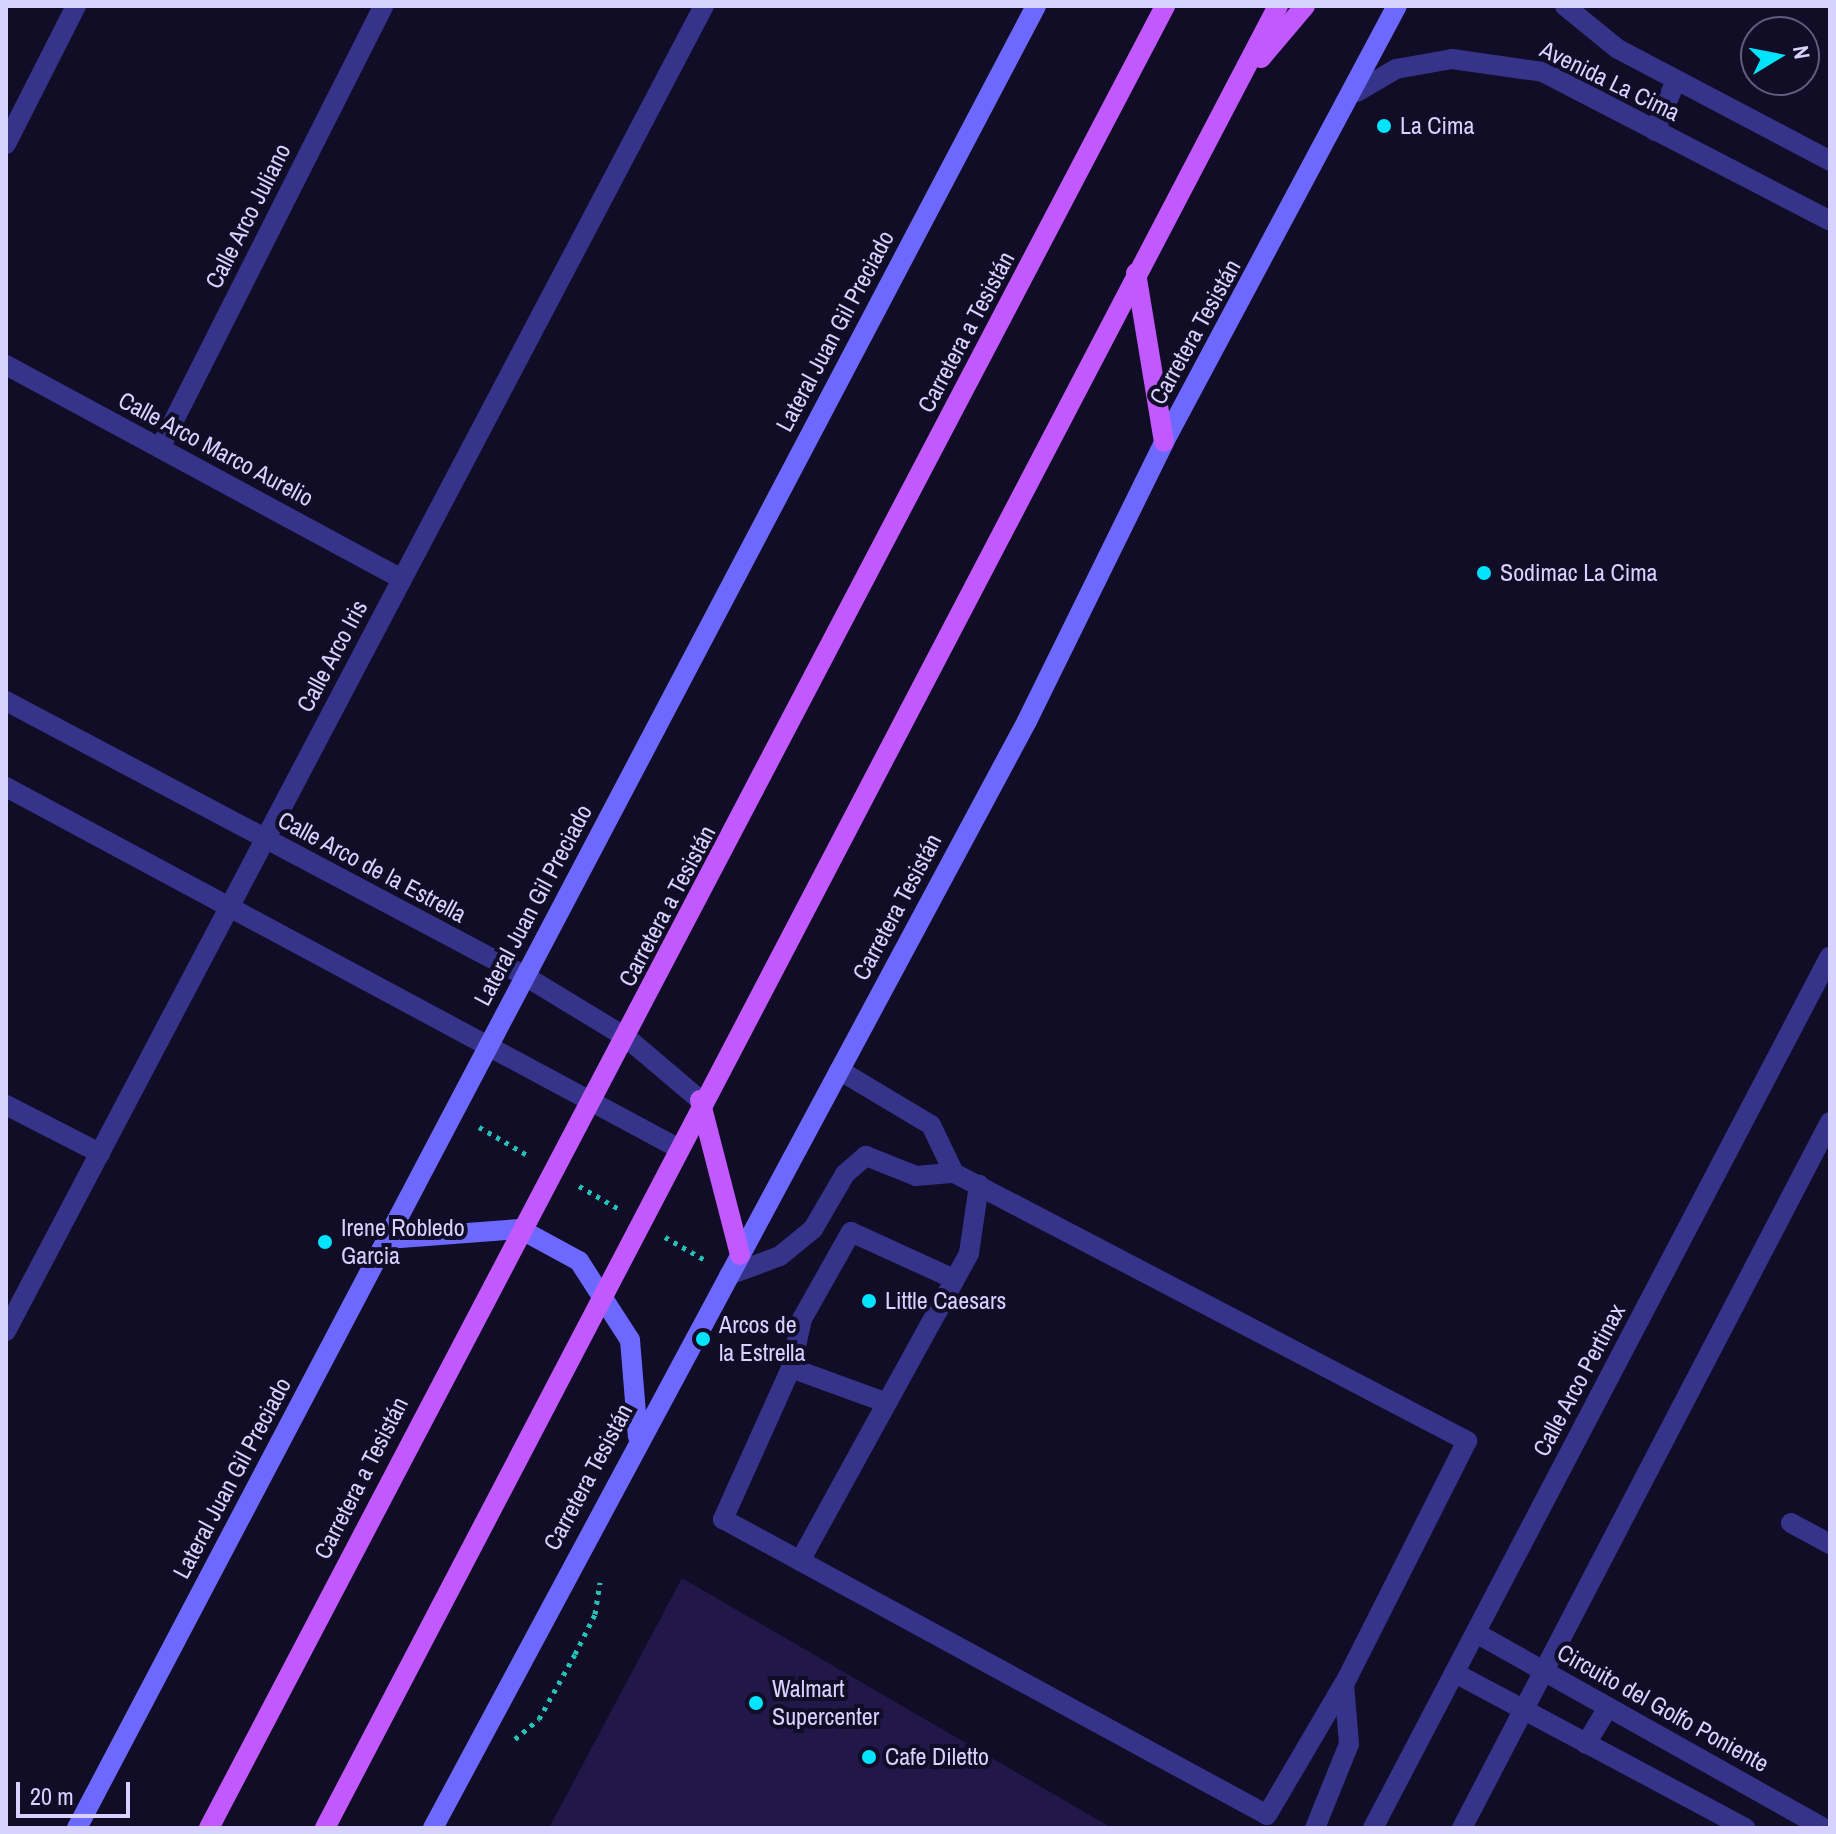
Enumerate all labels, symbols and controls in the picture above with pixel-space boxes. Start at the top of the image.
north arrow [1740,16,1820,96]
street label: Avenida La Cima [1536,35,1684,127]
text: N [1786,43,1818,61]
place label: La Cima [1400,112,1474,140]
marker: La Cima [1375,117,1393,135]
street label: Calle Arco Juliano [199,138,297,294]
street label: Lateral Juan Gil Preciado [770,226,900,436]
street label: Carretera a Tesistán [911,247,1021,417]
street label: Carretera Tesistán [1143,254,1247,410]
street label: Calle Arco Marco Aurelio [113,385,319,513]
place label: Sodimac La Cima [1500,559,1658,587]
marker: Sodimac La Cima [1475,564,1493,582]
street label: Calle Arco Iris [290,595,374,717]
street label: Lateral Juan Gil Preciado [468,800,598,1010]
street label: Calle Arco de la Estrella [273,805,471,929]
street label: Carretera a Tesistán [612,821,722,991]
street label: Carretera Tesistán [846,829,948,985]
place label: Irene Robledo Garcia [341,1214,465,1270]
marker: Irene Robledo Garcia [316,1233,334,1251]
place label: Little Caesars [885,1287,1006,1315]
marker: Little Caesars [860,1292,878,1310]
street label: Calle Arco Pertinax [1526,1298,1632,1462]
place label: Arcos de la Estrella [719,1311,805,1367]
marker: Arcos de la Estrella [694,1330,712,1348]
street label: Lateral Juan Gil Preciado [167,1373,297,1583]
street label: Carretera a Tesistán [308,1392,414,1564]
street label: Carretera Tesistán [537,1399,639,1555]
street label: Circuito del Golfo Poniente [1552,1638,1774,1778]
place label: Walmart Supercenter [772,1675,879,1731]
marker: Walmart Supercenter [747,1694,765,1712]
place label: Cafe Diletto [885,1743,989,1771]
marker: Cafe Diletto [860,1748,878,1766]
scale bar [20,1766,134,1816]
text: 20 m [30,1780,74,1812]

